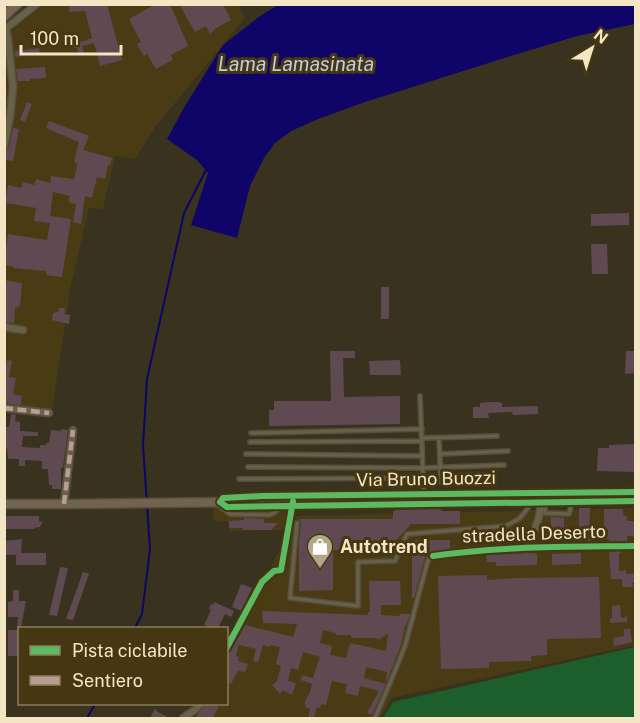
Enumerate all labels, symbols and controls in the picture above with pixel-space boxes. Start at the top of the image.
scale bar [21,18,122,56]
north arrow [562,18,622,78]
text: N [590,25,612,48]
text: 100 m [30,28,79,49]
water label: Lama Lamasinata [218,52,374,76]
street label: Via Bruno Buozzi [356,467,496,490]
street label: stradella Deserto [462,520,606,547]
shop icon: Autotrend [305,532,335,570]
place label: Autotrend [340,536,428,557]
legend [18,627,228,705]
text: Pista ciclabile [72,640,187,661]
text: Sentiero [72,670,143,691]

